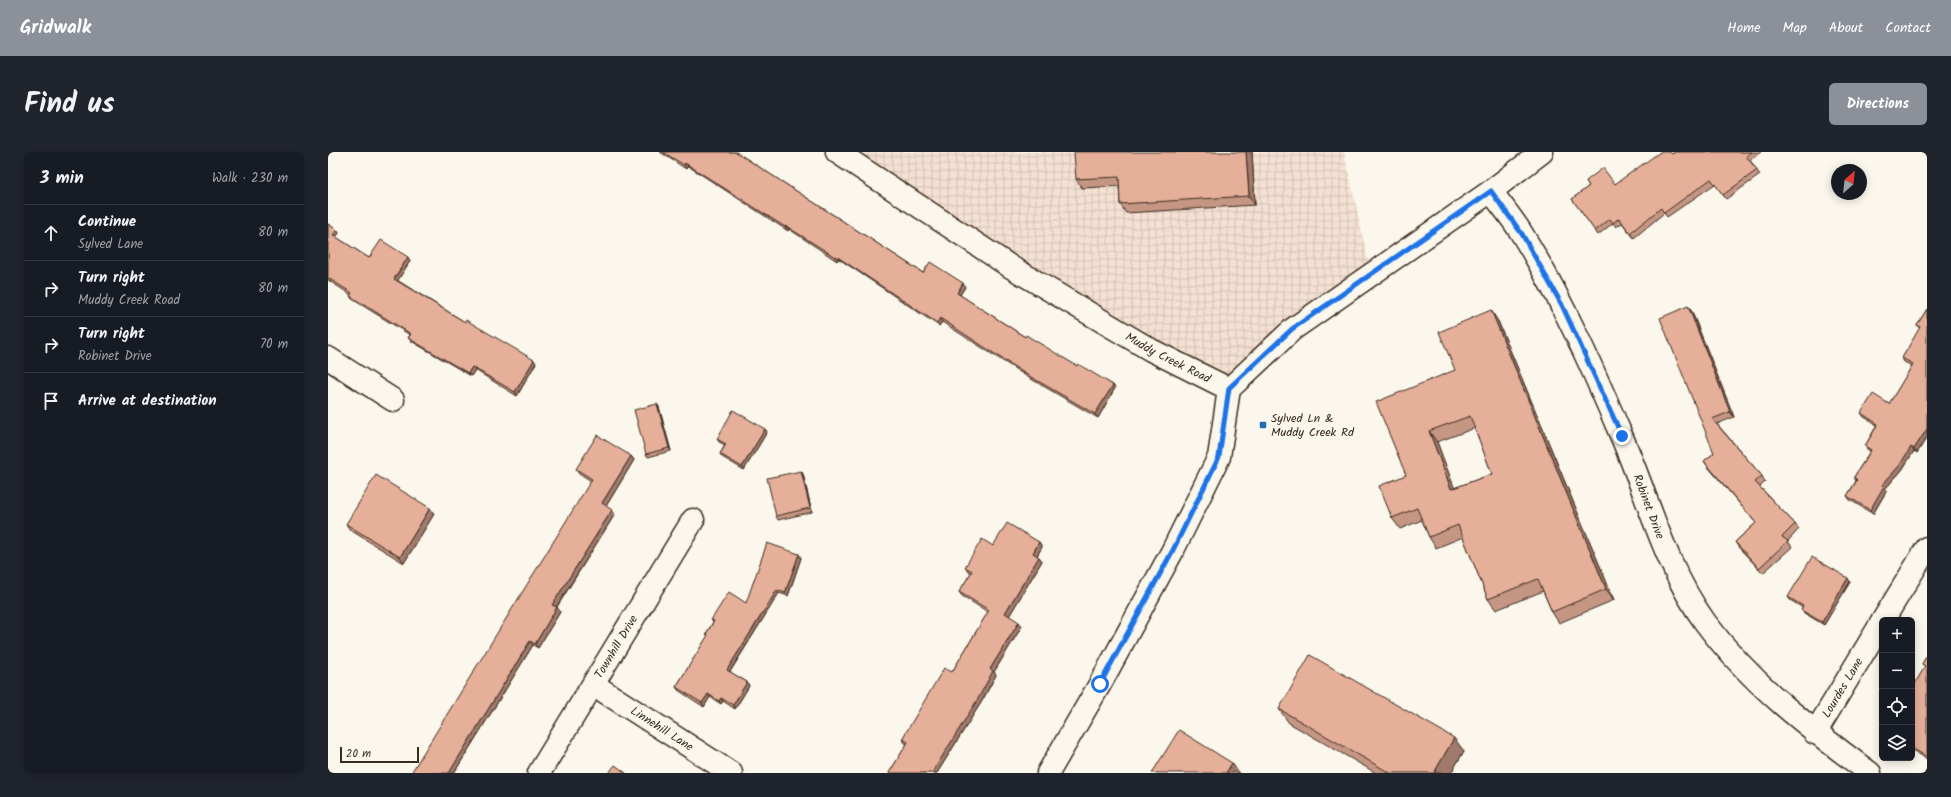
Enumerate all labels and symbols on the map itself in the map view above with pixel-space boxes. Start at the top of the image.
north arrow [1831,164,1867,200]
street label: Muddy Creek Road [1121,328,1215,389]
place label: Sylved Ln & Muddy Creek Rd [1271,409,1355,442]
marker: Sylved Ln & Muddy Creek Rd [1258,420,1268,430]
route end [1613,427,1631,445]
street label: Robinet Drive [1628,471,1670,543]
street label: Townhill Drive [590,611,643,682]
street label: Lourdes Lane [1817,654,1869,722]
route start [1091,675,1109,693]
street label: Linnehill Lane [627,702,698,757]
scale bar [340,745,419,764]

